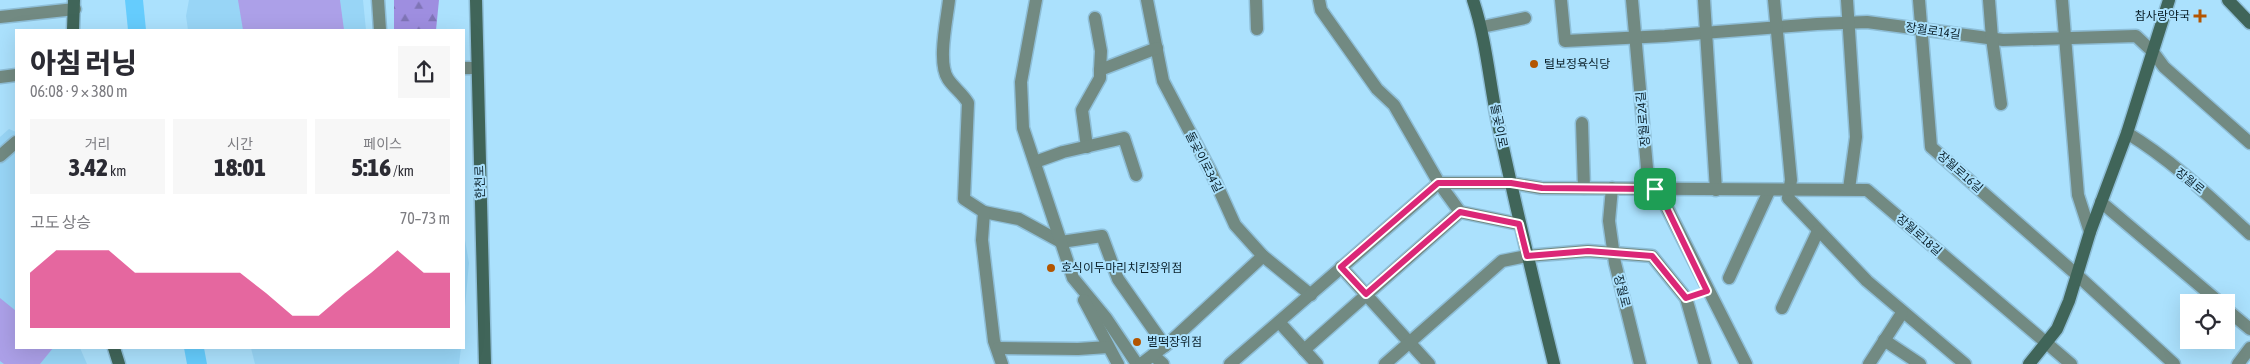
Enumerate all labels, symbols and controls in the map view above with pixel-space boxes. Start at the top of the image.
place label: 참사랑약국 [2135,9,2190,23]
marker: 참사랑약국 [2194,10,2206,22]
street label: 장월로14길 [1905,20,1961,42]
button: share [398,46,450,98]
text: 아침 러닝 [30,47,137,79]
place label: 털보정육식당 [1544,57,1610,71]
marker: 털보정육식당 [1528,58,1540,70]
text: 06:08 · 9 × 380 m [30,82,128,100]
street label: 장월로24길 [1634,91,1652,147]
street label: 돌곶이로 [1488,103,1510,149]
street label: 돌곶이로34길 [1183,129,1225,195]
text: 거리 [84,136,110,152]
text: 시간 [227,136,253,152]
text: 페이스 [363,136,402,152]
street label: 장월로16길 [1934,149,1986,195]
text: 3.42 [68,153,108,181]
text: 18:01 [214,153,266,181]
text: 5:16 [351,153,391,181]
text: km [108,163,126,179]
text: /km [391,163,414,179]
street label: 한천로 [472,165,488,199]
street label: 장월로 [2173,165,2207,197]
pin [1634,168,1676,210]
icon: arrive [1641,175,1669,203]
text: 70–73 m [400,209,450,227]
street label: 장월로18길 [1893,212,1945,258]
text: 고도 상승 [30,213,91,231]
place label: 호식이두마리치킨장위점 [1061,261,1182,275]
marker: 호식이두마리치킨장위점 [1045,262,1057,274]
street label: 장월로 [1611,273,1633,309]
map controls [2180,294,2235,349]
button: locate [2180,294,2235,349]
place label: 벌떡장위점 [1147,335,1202,349]
marker: 벌떡장위점 [1131,336,1143,348]

